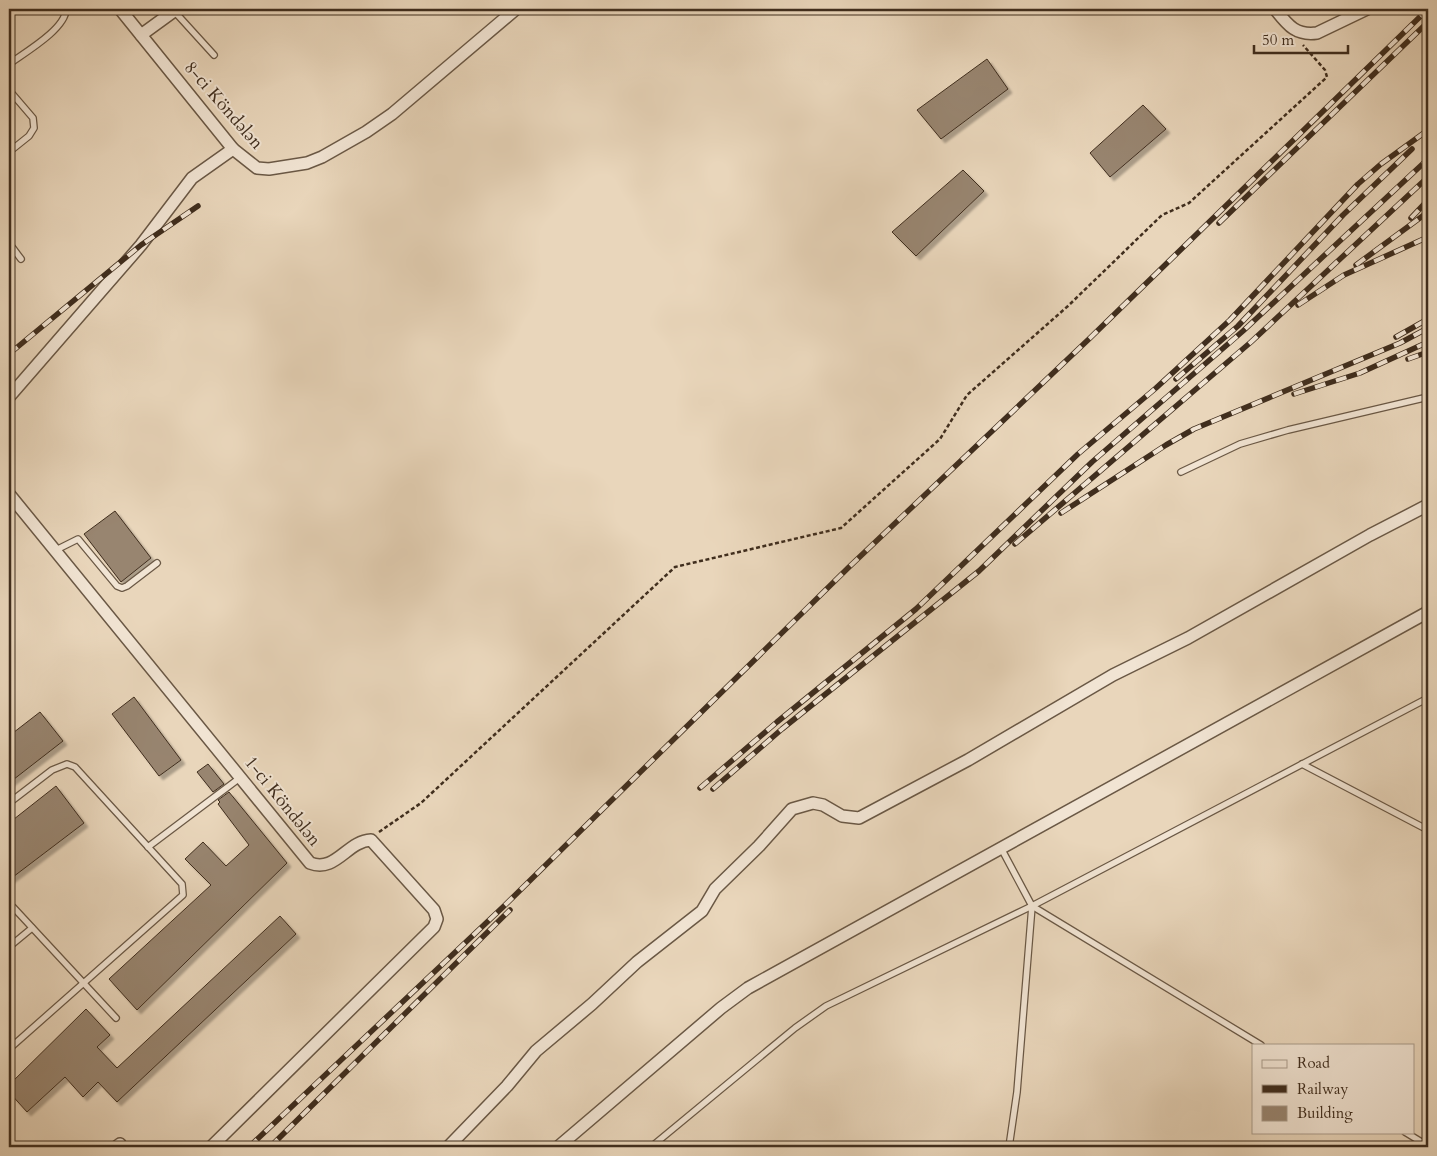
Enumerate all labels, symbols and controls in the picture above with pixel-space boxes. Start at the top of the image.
scale bar [1254,22,1348,54]
text: 50 m [1262,30,1294,50]
street label: 8-ci Köndələn [178,56,269,155]
street label: 1-ci Köndələn [238,751,327,852]
legend [1252,1044,1414,1134]
text: Road [1297,1053,1330,1073]
text: Railway [1297,1079,1348,1099]
text: Building [1297,1103,1353,1123]

